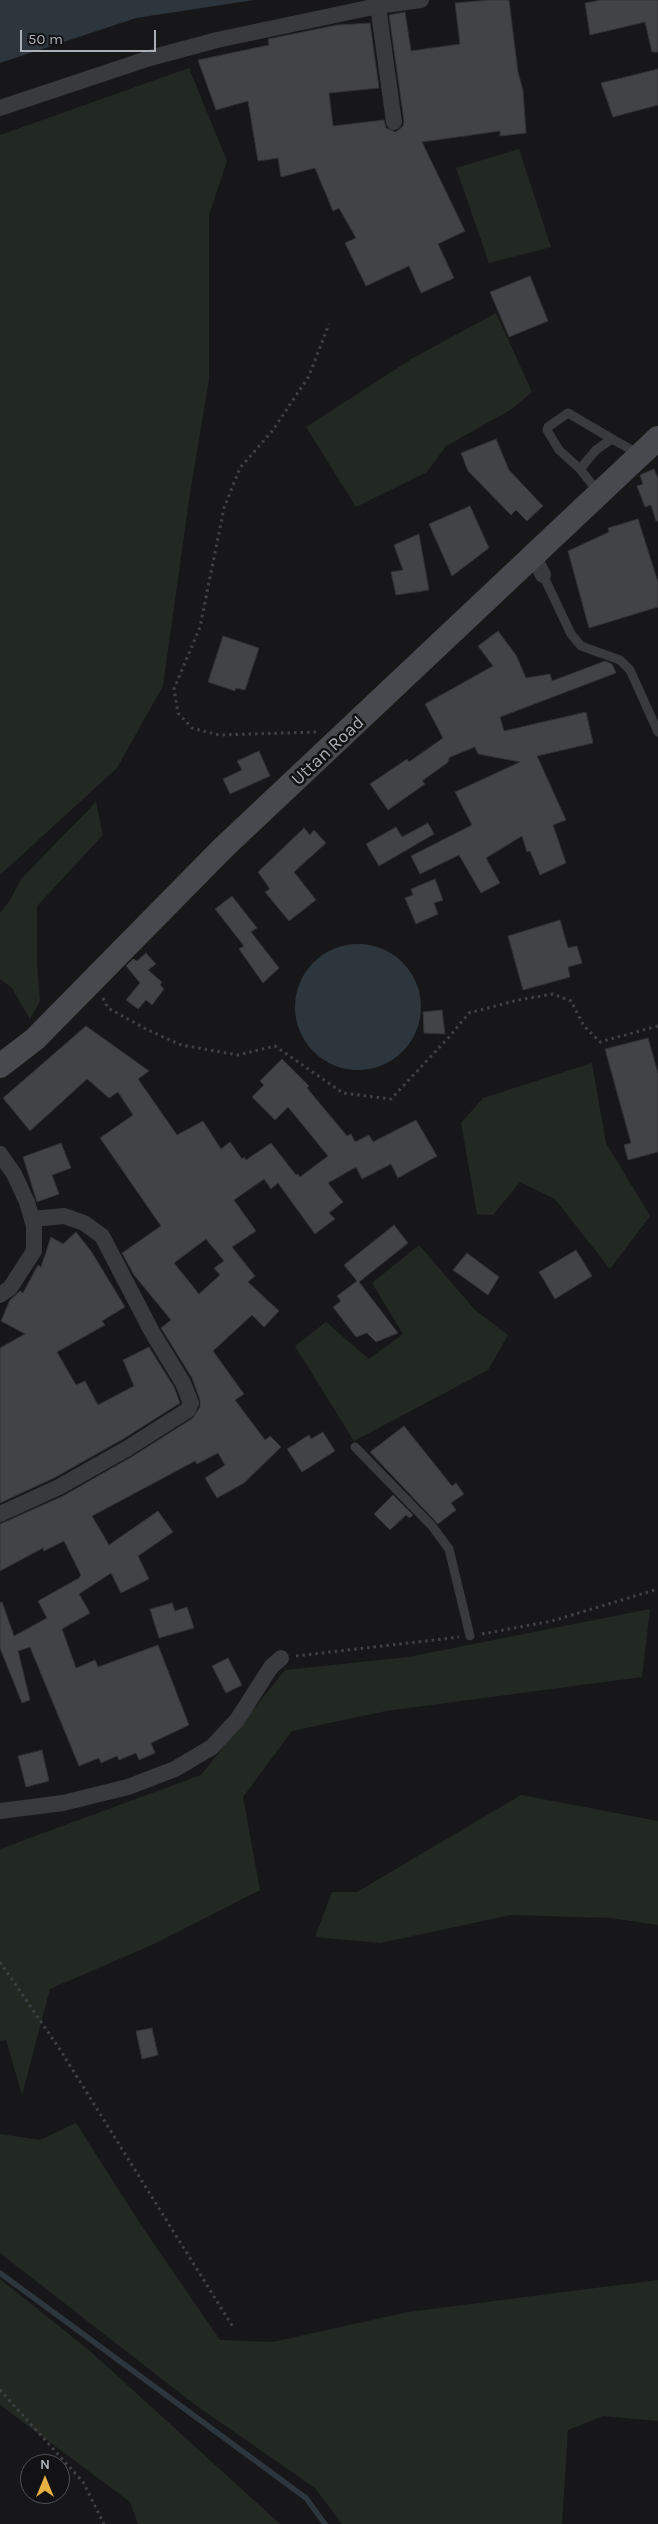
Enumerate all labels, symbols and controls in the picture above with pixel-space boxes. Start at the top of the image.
scale bar [22,20,159,52]
text: 50 m [28,30,63,48]
street label: Uttan Road [287,712,369,790]
north arrow [20,2454,70,2504]
text: N [40,2456,50,2473]

